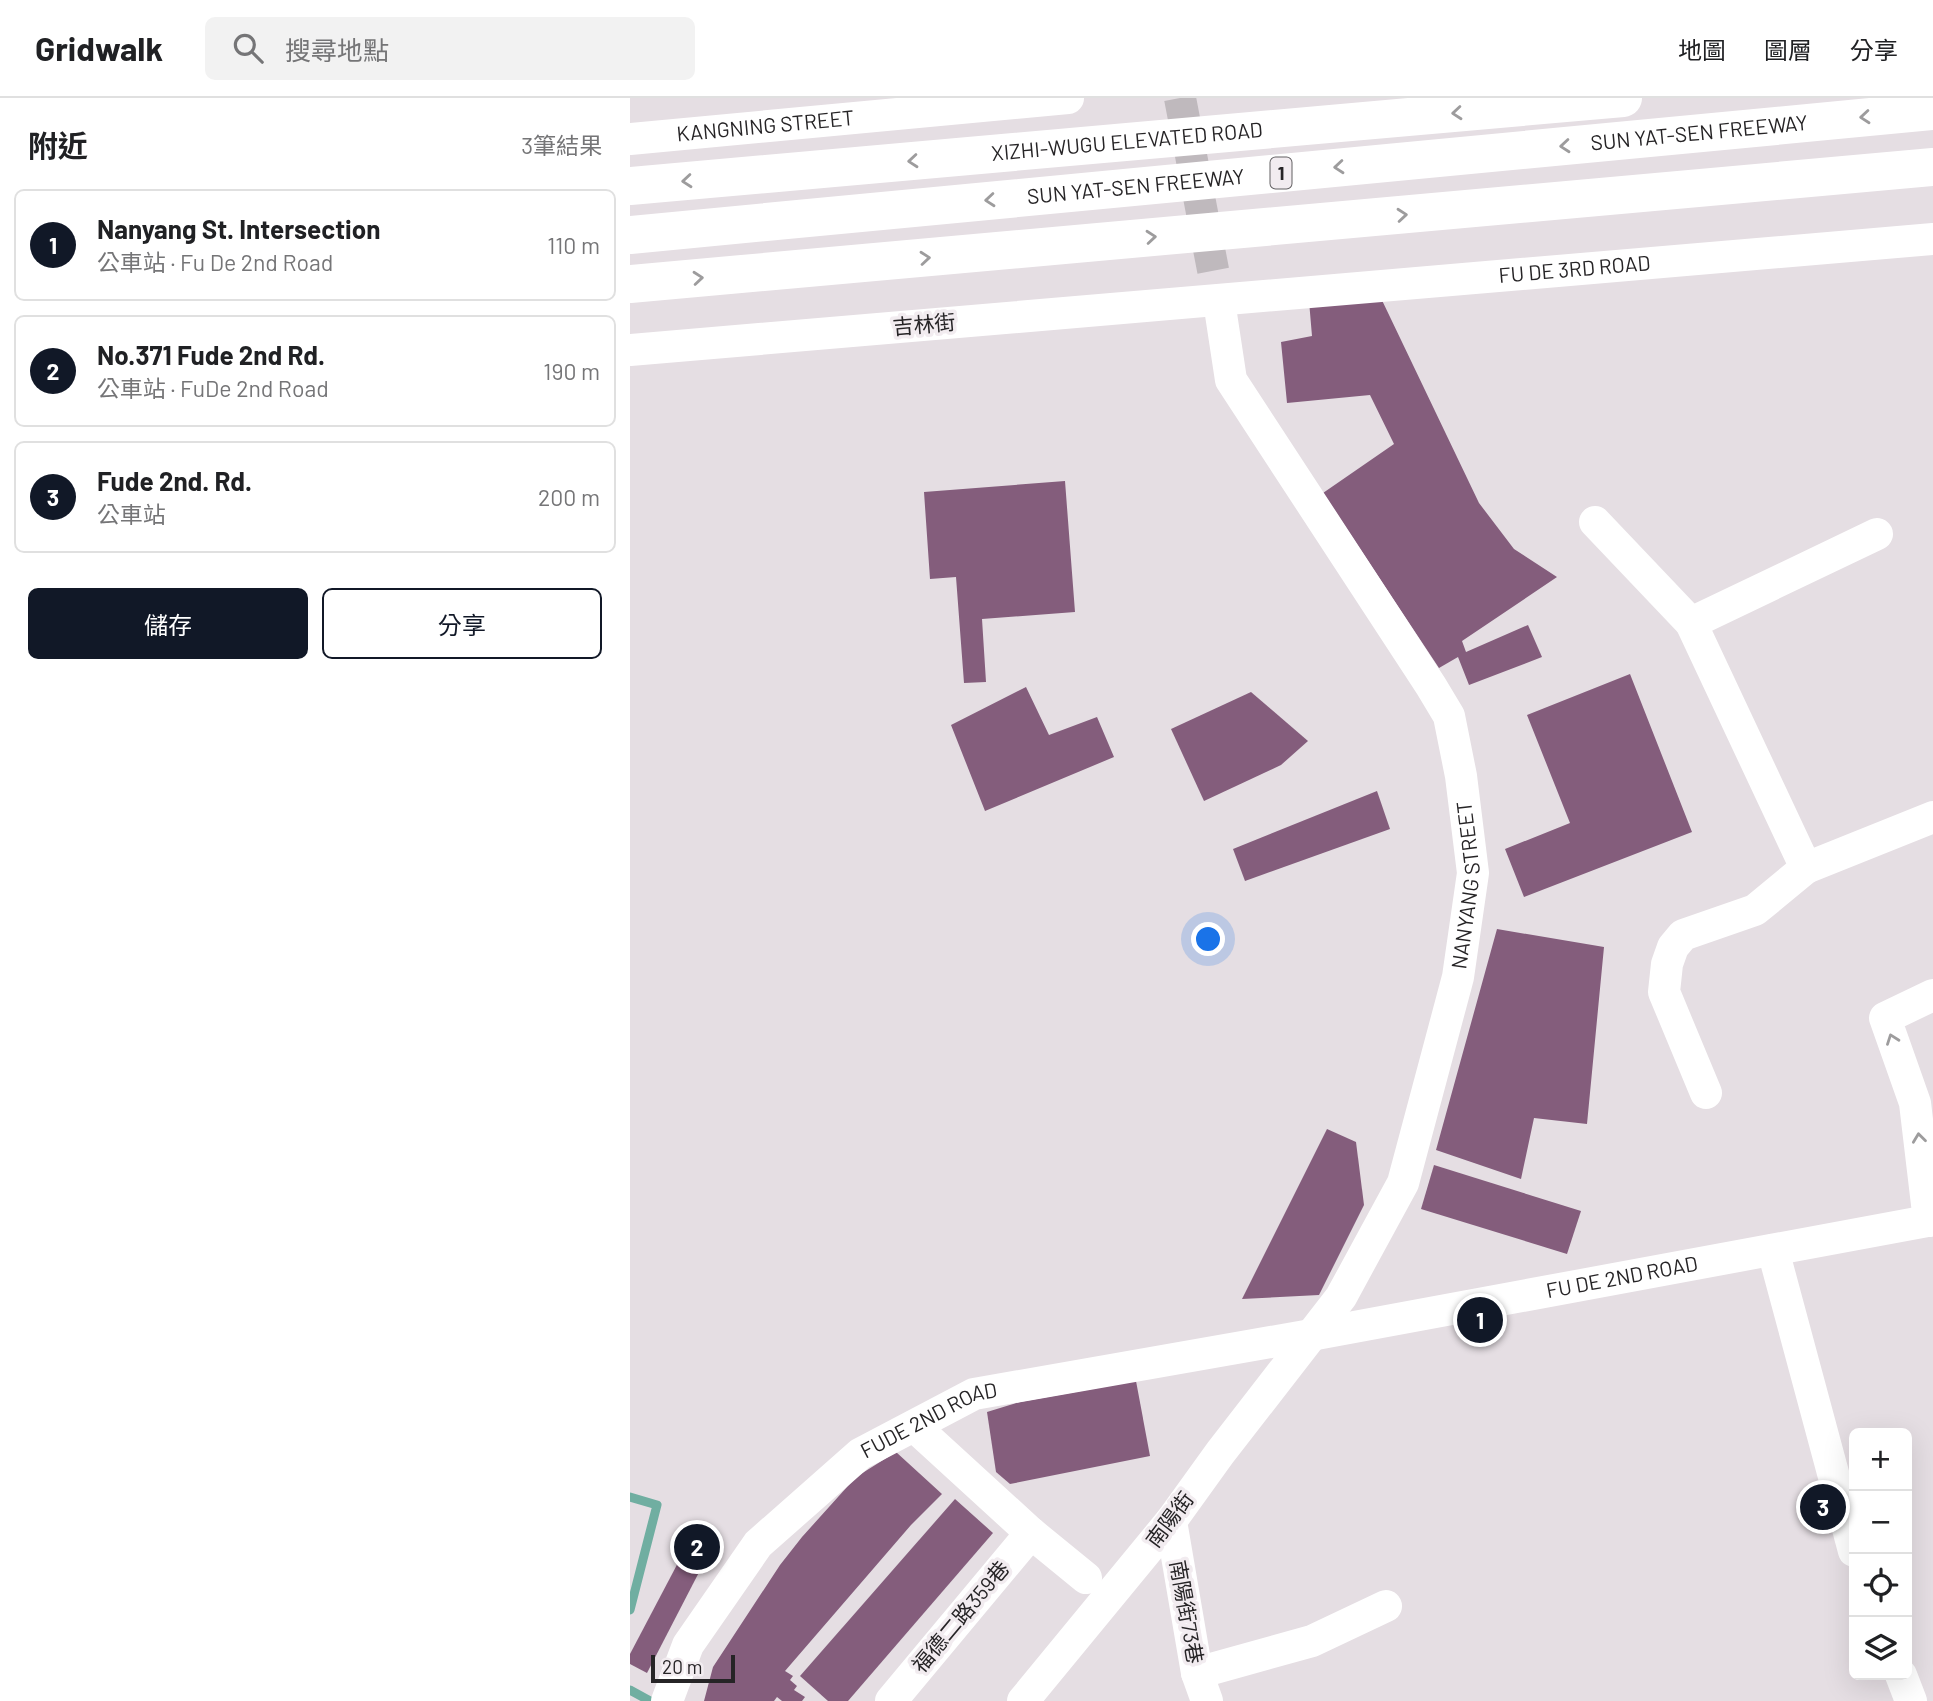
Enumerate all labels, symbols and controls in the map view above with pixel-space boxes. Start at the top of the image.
search box [205,17,695,80]
text: Gridwalk [35,28,163,68]
icon: search [229,29,267,67]
text: 搜尋地點 [285,34,389,65]
text: 地圖 [1678,35,1726,64]
text: 圖層 [1764,35,1812,64]
text: 分享 [1850,35,1898,64]
street label: KANGNING STREET [675,104,855,146]
one-way arrow [1451,105,1462,120]
street label: SUN YAT-SEN FREEWAY [1589,109,1809,155]
one-way arrow [1859,109,1870,124]
street label: XIZHI-WUGU ELEVATED ROAD [990,116,1264,165]
text: 附近 [28,127,88,163]
text: 3筆結果 [521,131,602,159]
one-way arrow [1560,138,1571,153]
one-way arrow [908,153,919,168]
road number: 1 [1270,158,1292,188]
one-way arrow [1333,159,1344,174]
street label: SUN YAT-SEN FREEWAY [1026,163,1245,208]
one-way arrow [681,173,692,188]
one-way arrow [985,193,996,208]
one-way arrow [1397,208,1408,223]
text: Nanyang St. Intersection [97,213,380,244]
one-way arrow [1146,230,1157,245]
text: 1 [49,231,57,259]
text: 110 m [547,231,600,259]
text: 公車站 · Fu De 2nd Road [97,248,333,276]
street label: FU DE 3RD ROAD [1498,249,1651,287]
one-way arrow [919,251,930,266]
one-way arrow [693,271,704,286]
street label: 吉林街 [891,308,956,339]
text: No.371 Fude 2nd Rd. [97,339,325,370]
text: 2 [47,357,59,385]
text: 190 m [543,357,600,385]
text: 公車站 · FuDe 2nd Road [97,374,329,402]
text: Fude 2nd. Rd. [97,465,252,496]
text: 3 [47,483,59,511]
text: 200 m [538,483,600,511]
text: 公車站 [97,500,166,528]
button: 儲存 [28,588,308,659]
button: 分享 [322,588,602,659]
street label: NANYANG STREET [1445,800,1484,971]
your location [1191,922,1225,956]
one-way arrow [1886,1033,1900,1045]
one-way arrow [1911,1132,1926,1143]
street label: FU DE 2ND ROAD [1544,1250,1700,1302]
pin: 1 [1457,1294,1503,1346]
street label: FUDE 2ND ROAD [856,1376,999,1463]
map controls [1849,1428,1912,1680]
button: + [1849,1428,1912,1491]
pin: 3 [1800,1481,1846,1533]
street label: 南陽街 [1140,1486,1198,1552]
button: − [1849,1491,1912,1554]
pin: 2 [674,1521,720,1573]
button: locate [1849,1554,1912,1617]
street label: 福德二路359巷 [906,1555,1014,1677]
street label: 南陽街73巷 [1166,1558,1209,1665]
button: layers [1849,1617,1912,1680]
scale bar [651,1652,735,1684]
text: 20 m [662,1655,702,1678]

